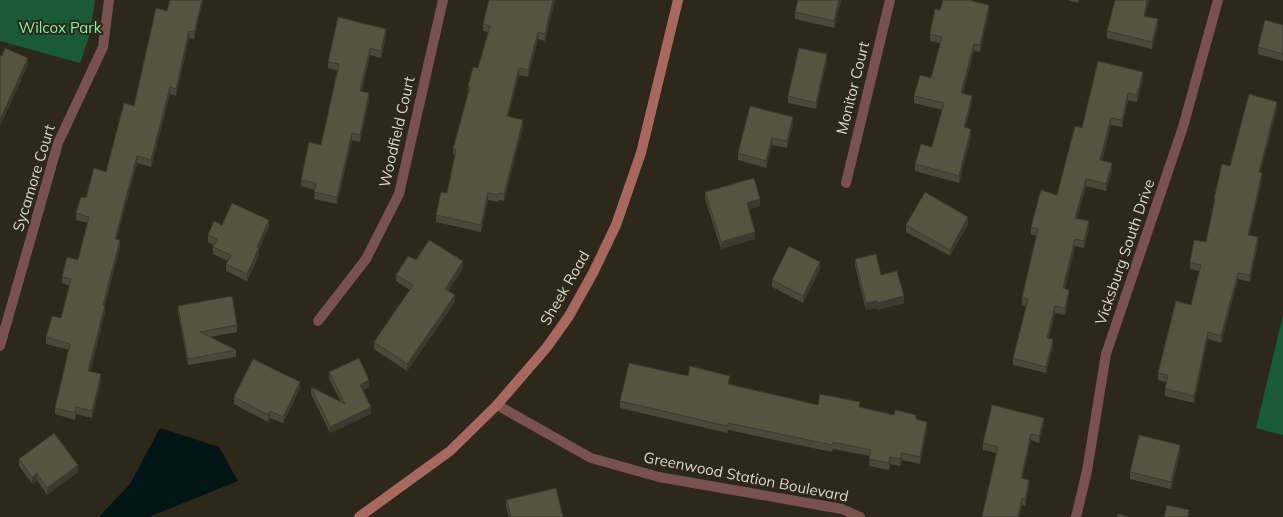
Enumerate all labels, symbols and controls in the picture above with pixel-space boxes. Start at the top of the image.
park label: Wilcox Park [18,18,102,37]
street label: Monitor Court [832,40,873,136]
street label: Woodfield Court [375,75,419,189]
street label: Sycamore Court [8,122,59,234]
street label: Vicksburg South Drive [1091,176,1158,327]
street label: Sheek Road [536,247,594,328]
street label: Greenwood Station Boulevard [642,447,850,506]

